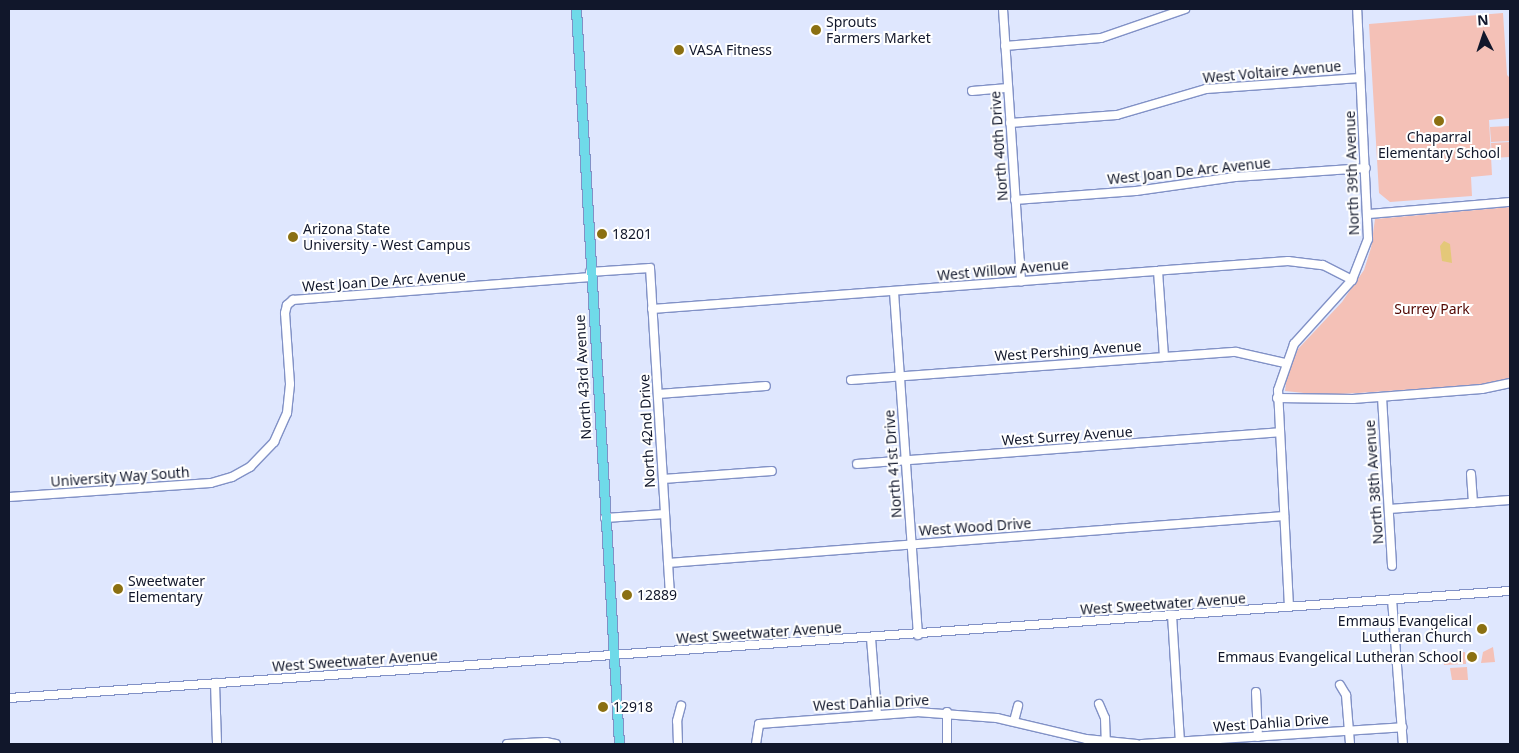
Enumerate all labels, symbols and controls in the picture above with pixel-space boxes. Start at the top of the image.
north arrow [1459,10,1509,60]
text: N [1477,10,1489,29]
place label: Sprouts Farmers Market [826,14,931,46]
marker: Sprouts Farmers Market [810,24,822,36]
place label: VASA Fitness [689,42,772,58]
marker: VASA Fitness [673,44,685,56]
street label: West Voltaire Avenue [1202,58,1342,86]
street label: North 40th Drive [987,90,1011,202]
street label: North 39th Avenue [1341,110,1363,236]
marker: Chaparral Elementary School [1433,115,1445,127]
place label: Chaparral Elementary School [1378,129,1500,162]
street label: West Joan De Arc Avenue [1106,154,1272,188]
place label: Arizona State University - West Campus [303,221,470,253]
place label: 18201 [612,226,652,242]
marker: 18201 [596,228,608,240]
marker: Arizona State University - West Campus [287,231,299,243]
street label: West Willow Avenue [937,256,1069,284]
street label: West Joan De Arc Avenue [302,267,466,295]
park label: Surrey Park [1394,301,1470,317]
street label: North 43rd Avenue [571,314,595,440]
street label: West Pershing Avenue [994,337,1142,365]
street label: North 42nd Drive [636,374,658,488]
street label: North 41st Drive [881,409,905,519]
street label: North 38th Avenue [1361,419,1387,545]
street label: West Surrey Avenue [1001,423,1133,449]
street label: University Way South [50,464,190,490]
street label: West Wood Drive [918,515,1032,539]
place label: Sweetwater Elementary [128,573,205,606]
marker: Sweetwater Elementary [112,583,124,595]
place label: 12889 [637,587,677,603]
marker: 12889 [621,589,633,601]
street label: West Sweetwater Avenue [1080,590,1246,618]
place label: Emmaus Evangelical Lutheran Church [1338,613,1472,646]
street label: West Sweetwater Avenue [676,619,842,647]
marker: Emmaus Evangelical Lutheran Church [1476,623,1488,635]
street label: West Sweetwater Avenue [272,647,438,675]
place label: Emmaus Evangelical Lutheran School [1217,649,1462,665]
marker: Emmaus Evangelical Lutheran School [1466,651,1478,663]
street label: West Dahlia Drive [813,692,929,714]
place label: 12918 [613,699,653,715]
marker: 12918 [597,701,609,713]
street label: West Dahlia Drive [1213,711,1329,735]

